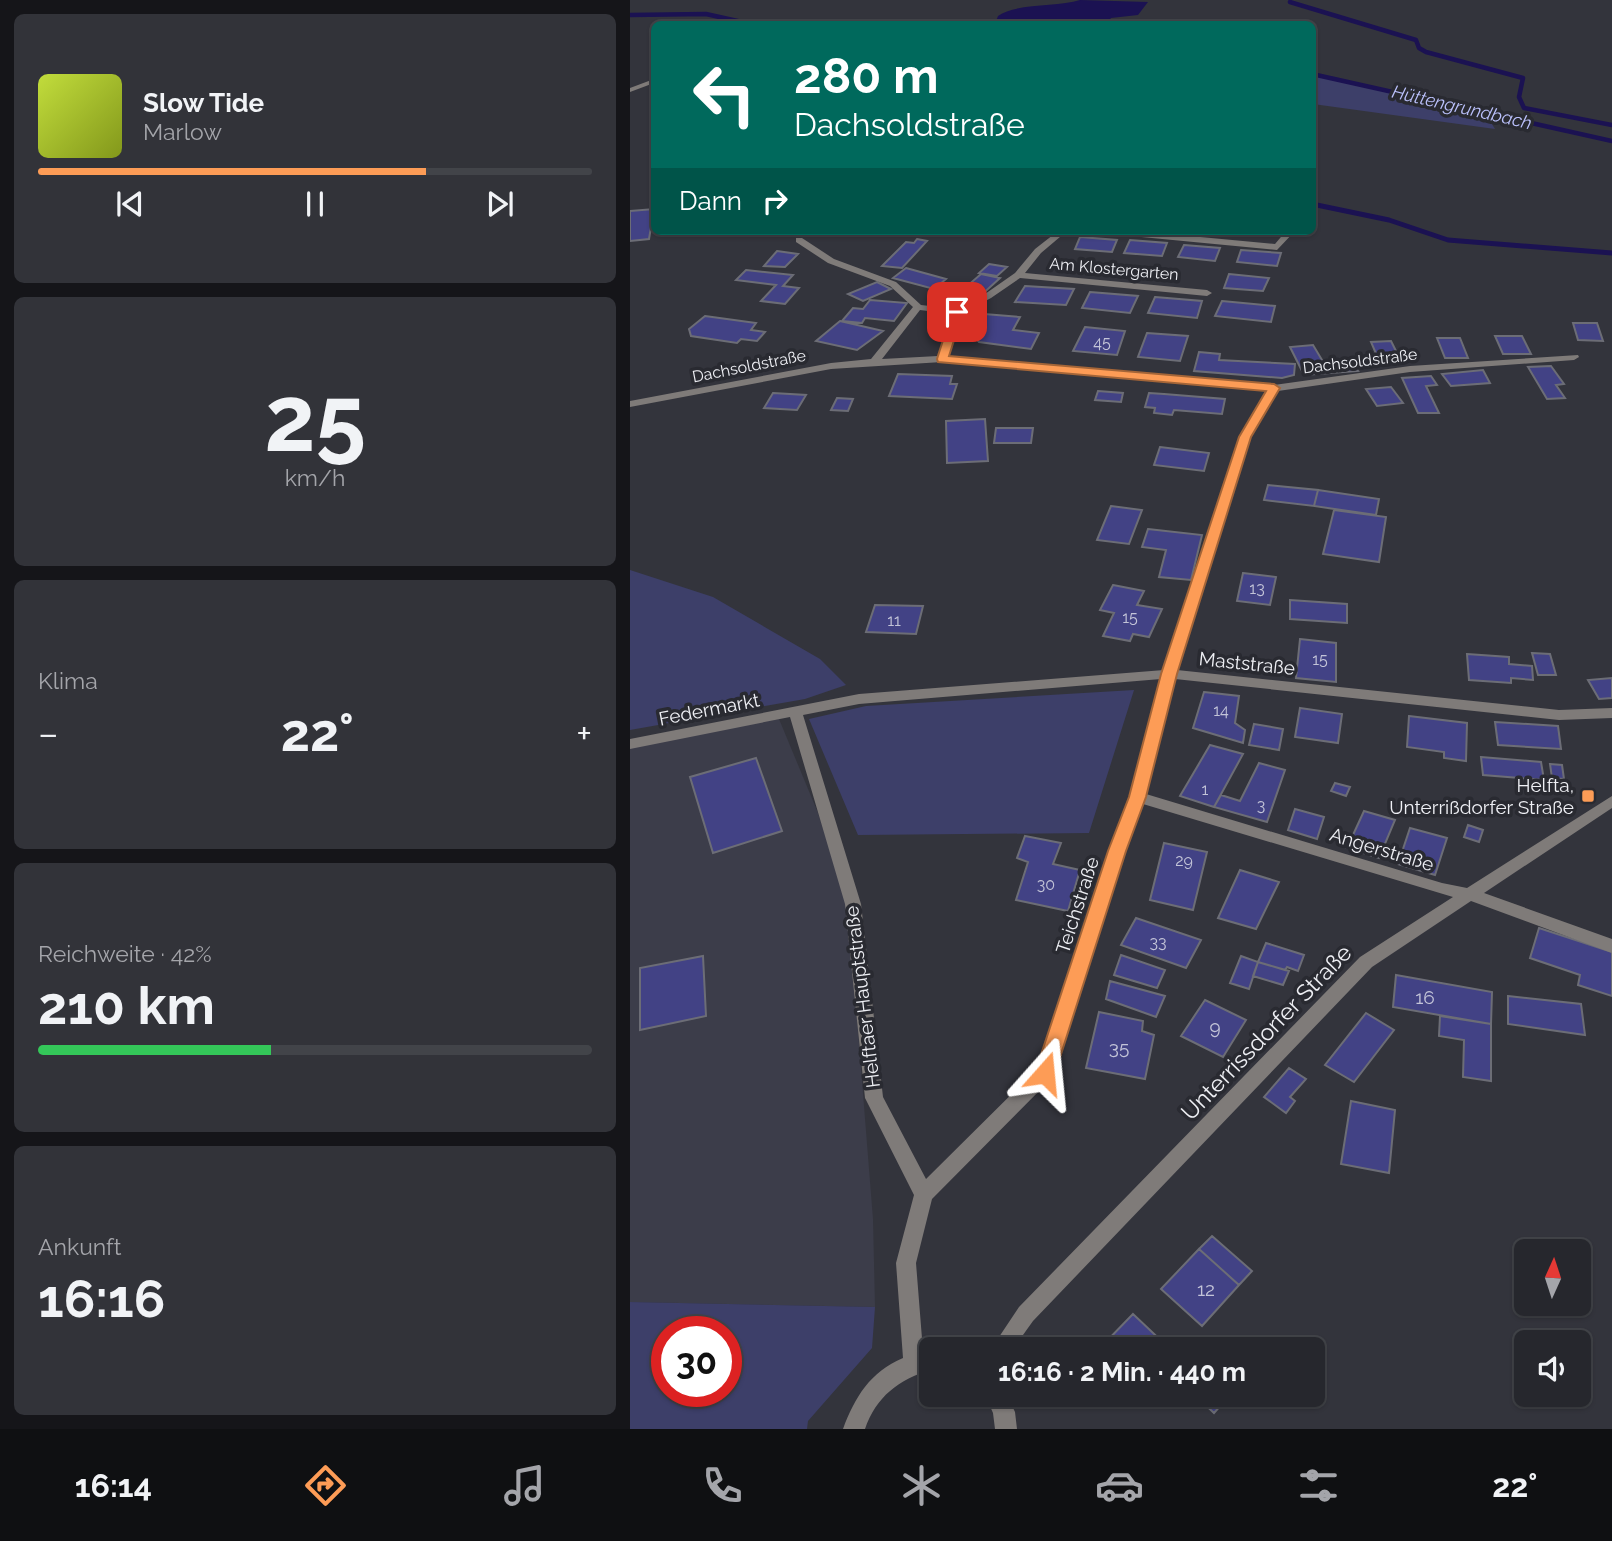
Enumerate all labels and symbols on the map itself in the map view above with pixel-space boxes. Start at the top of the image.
water label: Hüttengrundbach [1390,81,1534,133]
street label: Am Klostergarten [1049,254,1179,284]
pin [927,282,987,342]
house number: 45 [1093,333,1111,352]
street label: Dachsoldstraße [1302,345,1418,377]
street label: Dachsoldstraße [691,346,807,386]
house number: 13 [1249,579,1265,598]
house number: 15 [1122,608,1138,627]
house number: 11 [887,611,901,630]
street label: Maststraße [1198,647,1296,679]
house number: 15 [1312,650,1328,669]
street label: Federmarkt [657,688,762,730]
house number: 14 [1213,701,1229,720]
place label: Helfta, Unterrißdorfer Straße [1389,774,1574,818]
house number: 1 [1202,780,1209,799]
marker: Helfta, Unterrißdorfer Straße [1580,788,1596,804]
house number: 3 [1257,796,1265,815]
street label: Angerstraße [1327,823,1437,875]
house number: 29 [1175,851,1193,870]
street label: Teichstraße [1051,854,1103,956]
house number: 30 [1037,875,1055,894]
street label: Helftaer Hauptstraße [840,905,884,1089]
house number: 33 [1149,933,1167,952]
street label: Unterrissdorfer Straße [1175,939,1357,1125]
house number: 16 [1415,986,1435,1008]
house number: 9 [1209,1016,1221,1038]
position arrow [1008,1036,1082,1110]
house number: 35 [1109,1036,1129,1058]
north arrow [1514,1239,1591,1316]
house number: 12 [1197,1278,1215,1300]
speed limit sign: 30 [651,1316,742,1407]

